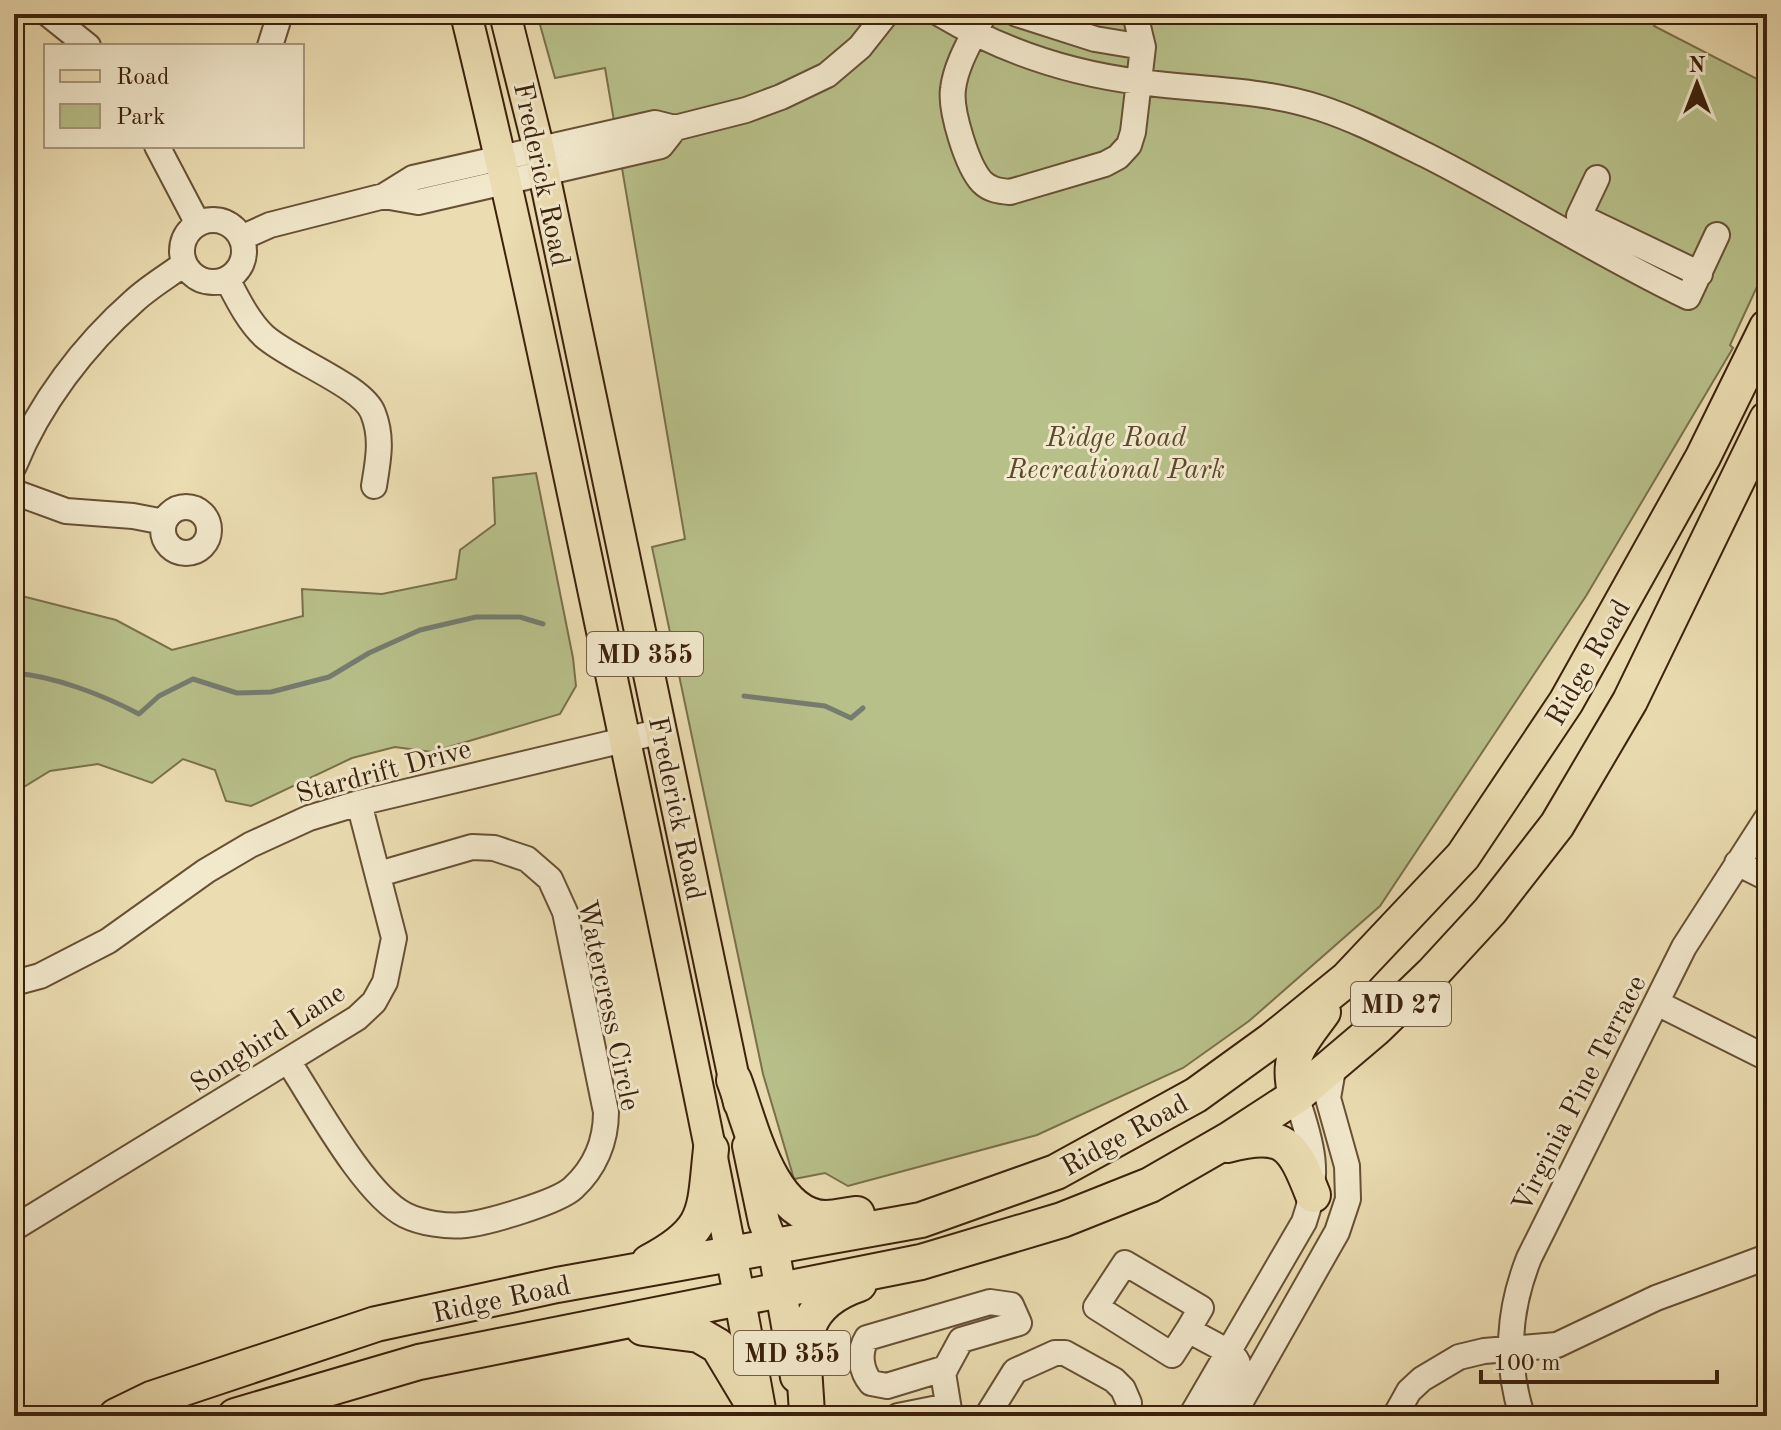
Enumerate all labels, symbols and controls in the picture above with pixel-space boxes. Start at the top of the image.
legend [44,44,304,148]
north arrow [1657,44,1737,124]
text: N [1689,55,1706,77]
text: Road [116,66,169,90]
street label: Frederick Road [507,80,573,269]
text: Park [116,106,165,130]
park label: Ridge Road Recreational Park [1006,425,1225,485]
street label: Ridge Road [1542,596,1637,731]
road number: MD 355 [587,632,703,676]
street label: Frederick Road [642,714,708,903]
street label: Stardrift Drive [293,736,474,810]
street label: Watercress Circle [571,898,643,1114]
street label: Virginia Pine Terrace [1509,971,1653,1217]
street label: Songbird Lane [186,979,351,1100]
road number: MD 27 [1351,982,1451,1026]
street label: Ridge Road [1057,1090,1194,1183]
street label: Ridge Road [430,1273,573,1329]
road number: MD 355 [734,1331,850,1375]
scale bar [1481,1334,1717,1384]
text: 100 m [1493,1352,1561,1376]

